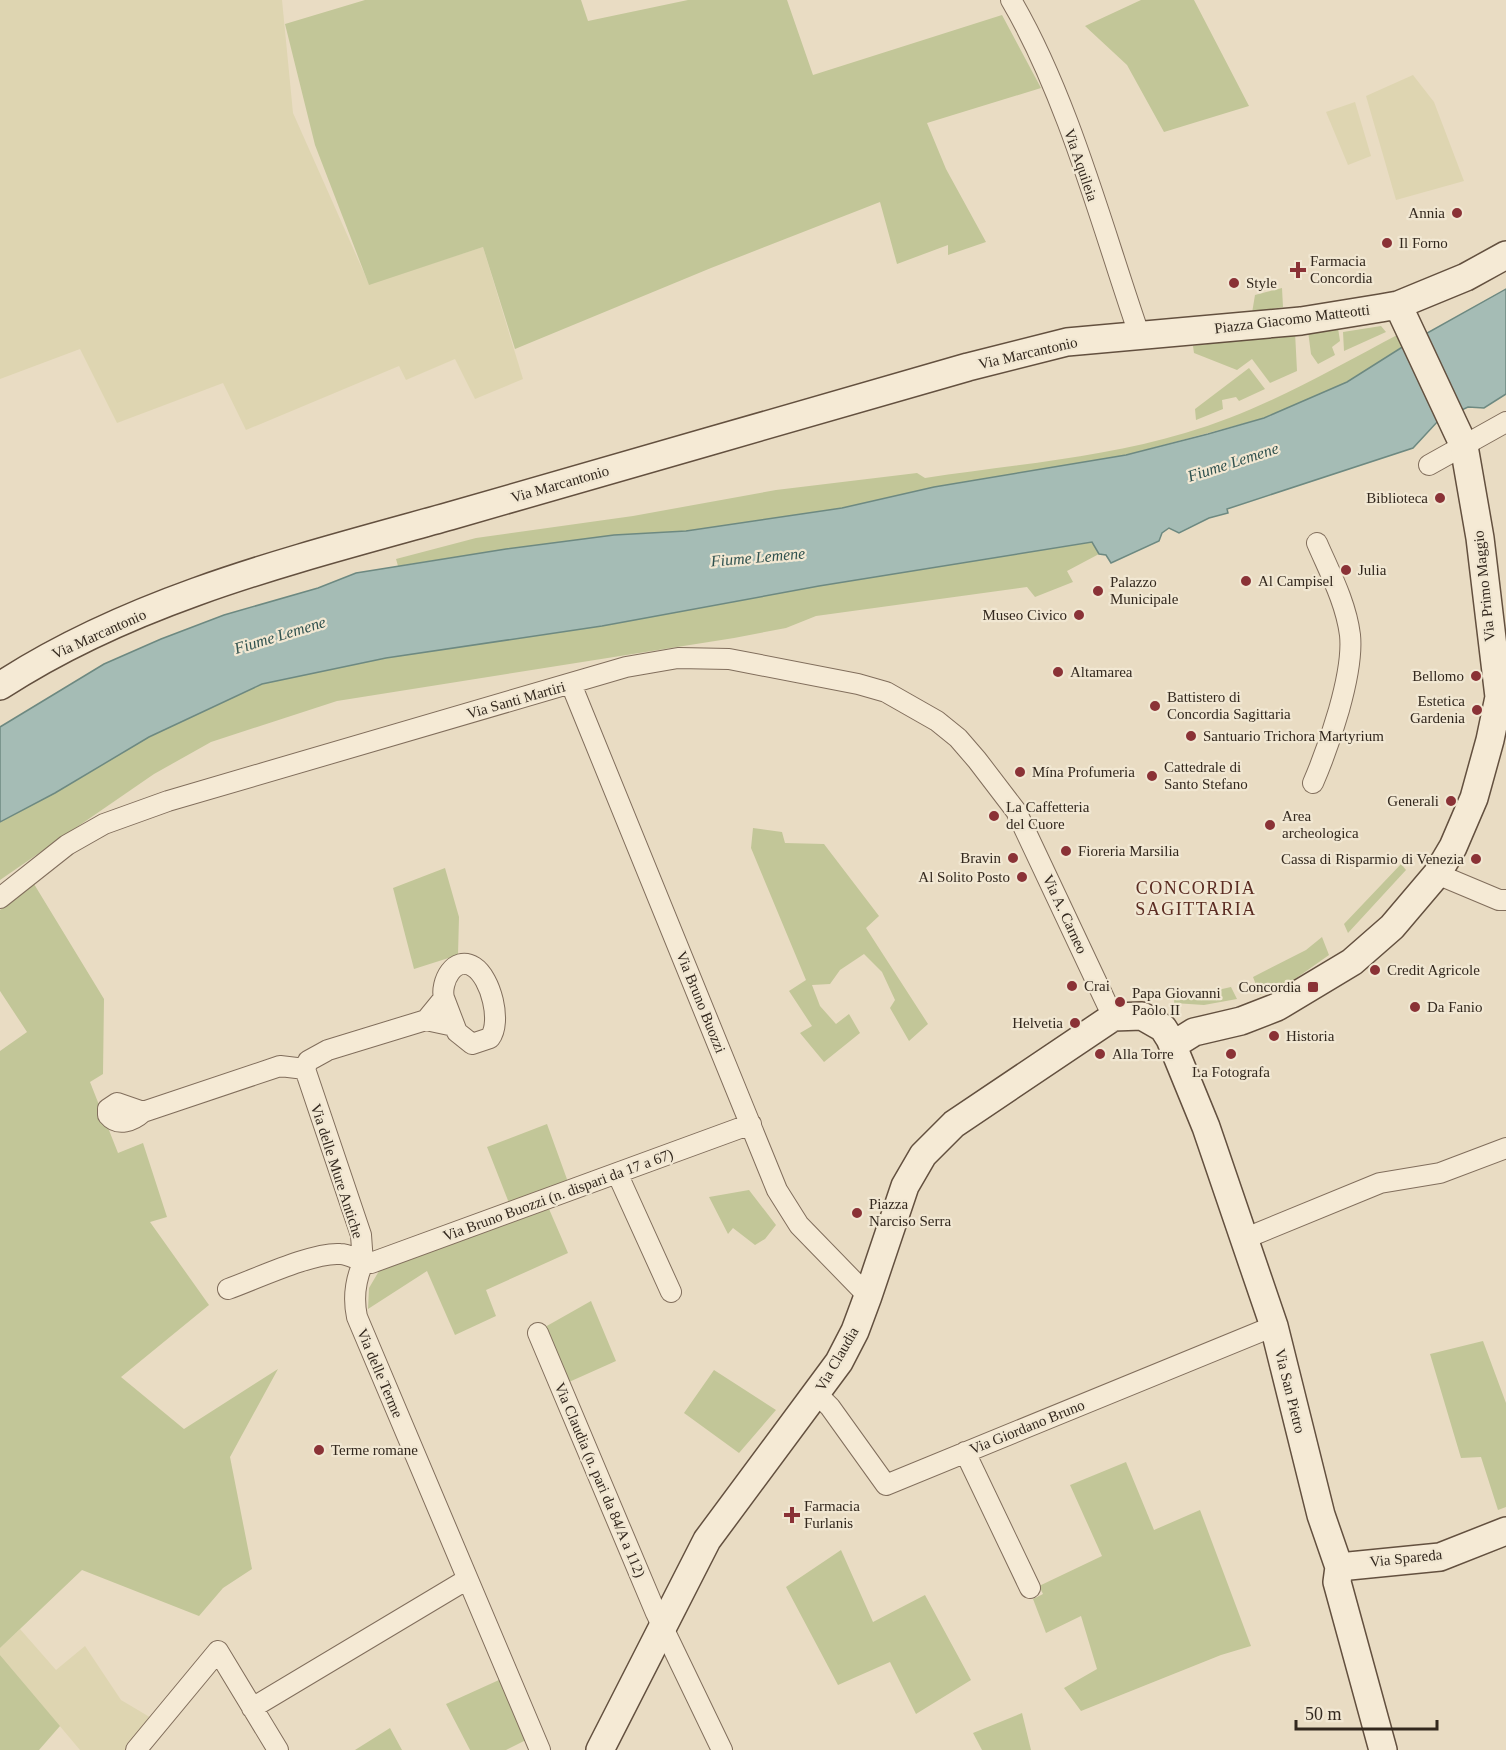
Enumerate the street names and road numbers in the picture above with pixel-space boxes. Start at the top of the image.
street label: Via Aquileia [1061,127,1101,204]
street label: Piazza Giacomo Matteotti [1213,302,1371,336]
street label: Via Marcantonio [977,334,1079,372]
street label: Via Marcantonio [509,462,611,506]
street label: Via Primo Maggio [1470,530,1498,642]
street label: Via Marcantonio [50,606,148,662]
street label: Via Santi Martiri [465,678,567,722]
street label: Via A. Carneo [1040,872,1090,956]
street label: Via Bruno Buozzi [673,949,729,1055]
street label: Via delle Mure Antiche [308,1102,366,1241]
street label: Via Bruno Buozzi (n. dispari da 17 a 67) [441,1146,676,1245]
street label: Via Claudia [812,1324,862,1394]
street label: Via delle Terme [354,1326,406,1420]
street label: Via San Pietro [1272,1347,1308,1435]
street label: Via Claudia (n. pari da 84/A a 112) [551,1380,648,1580]
street label: Via Giordano Bruno [967,1397,1087,1457]
street label: Via Spareda [1369,1546,1443,1570]

